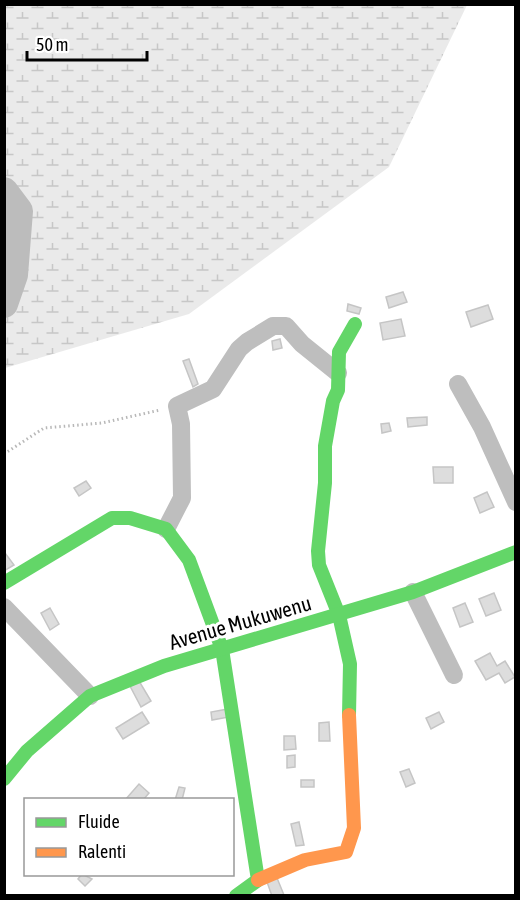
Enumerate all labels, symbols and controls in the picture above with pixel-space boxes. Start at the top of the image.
scale bar [27,24,147,62]
text: 50 m [36,34,68,55]
street label: Avenue Mukuwenu [166,590,314,654]
legend [24,798,234,876]
text: Fluide [78,811,120,832]
text: Ralenti [78,841,126,862]

